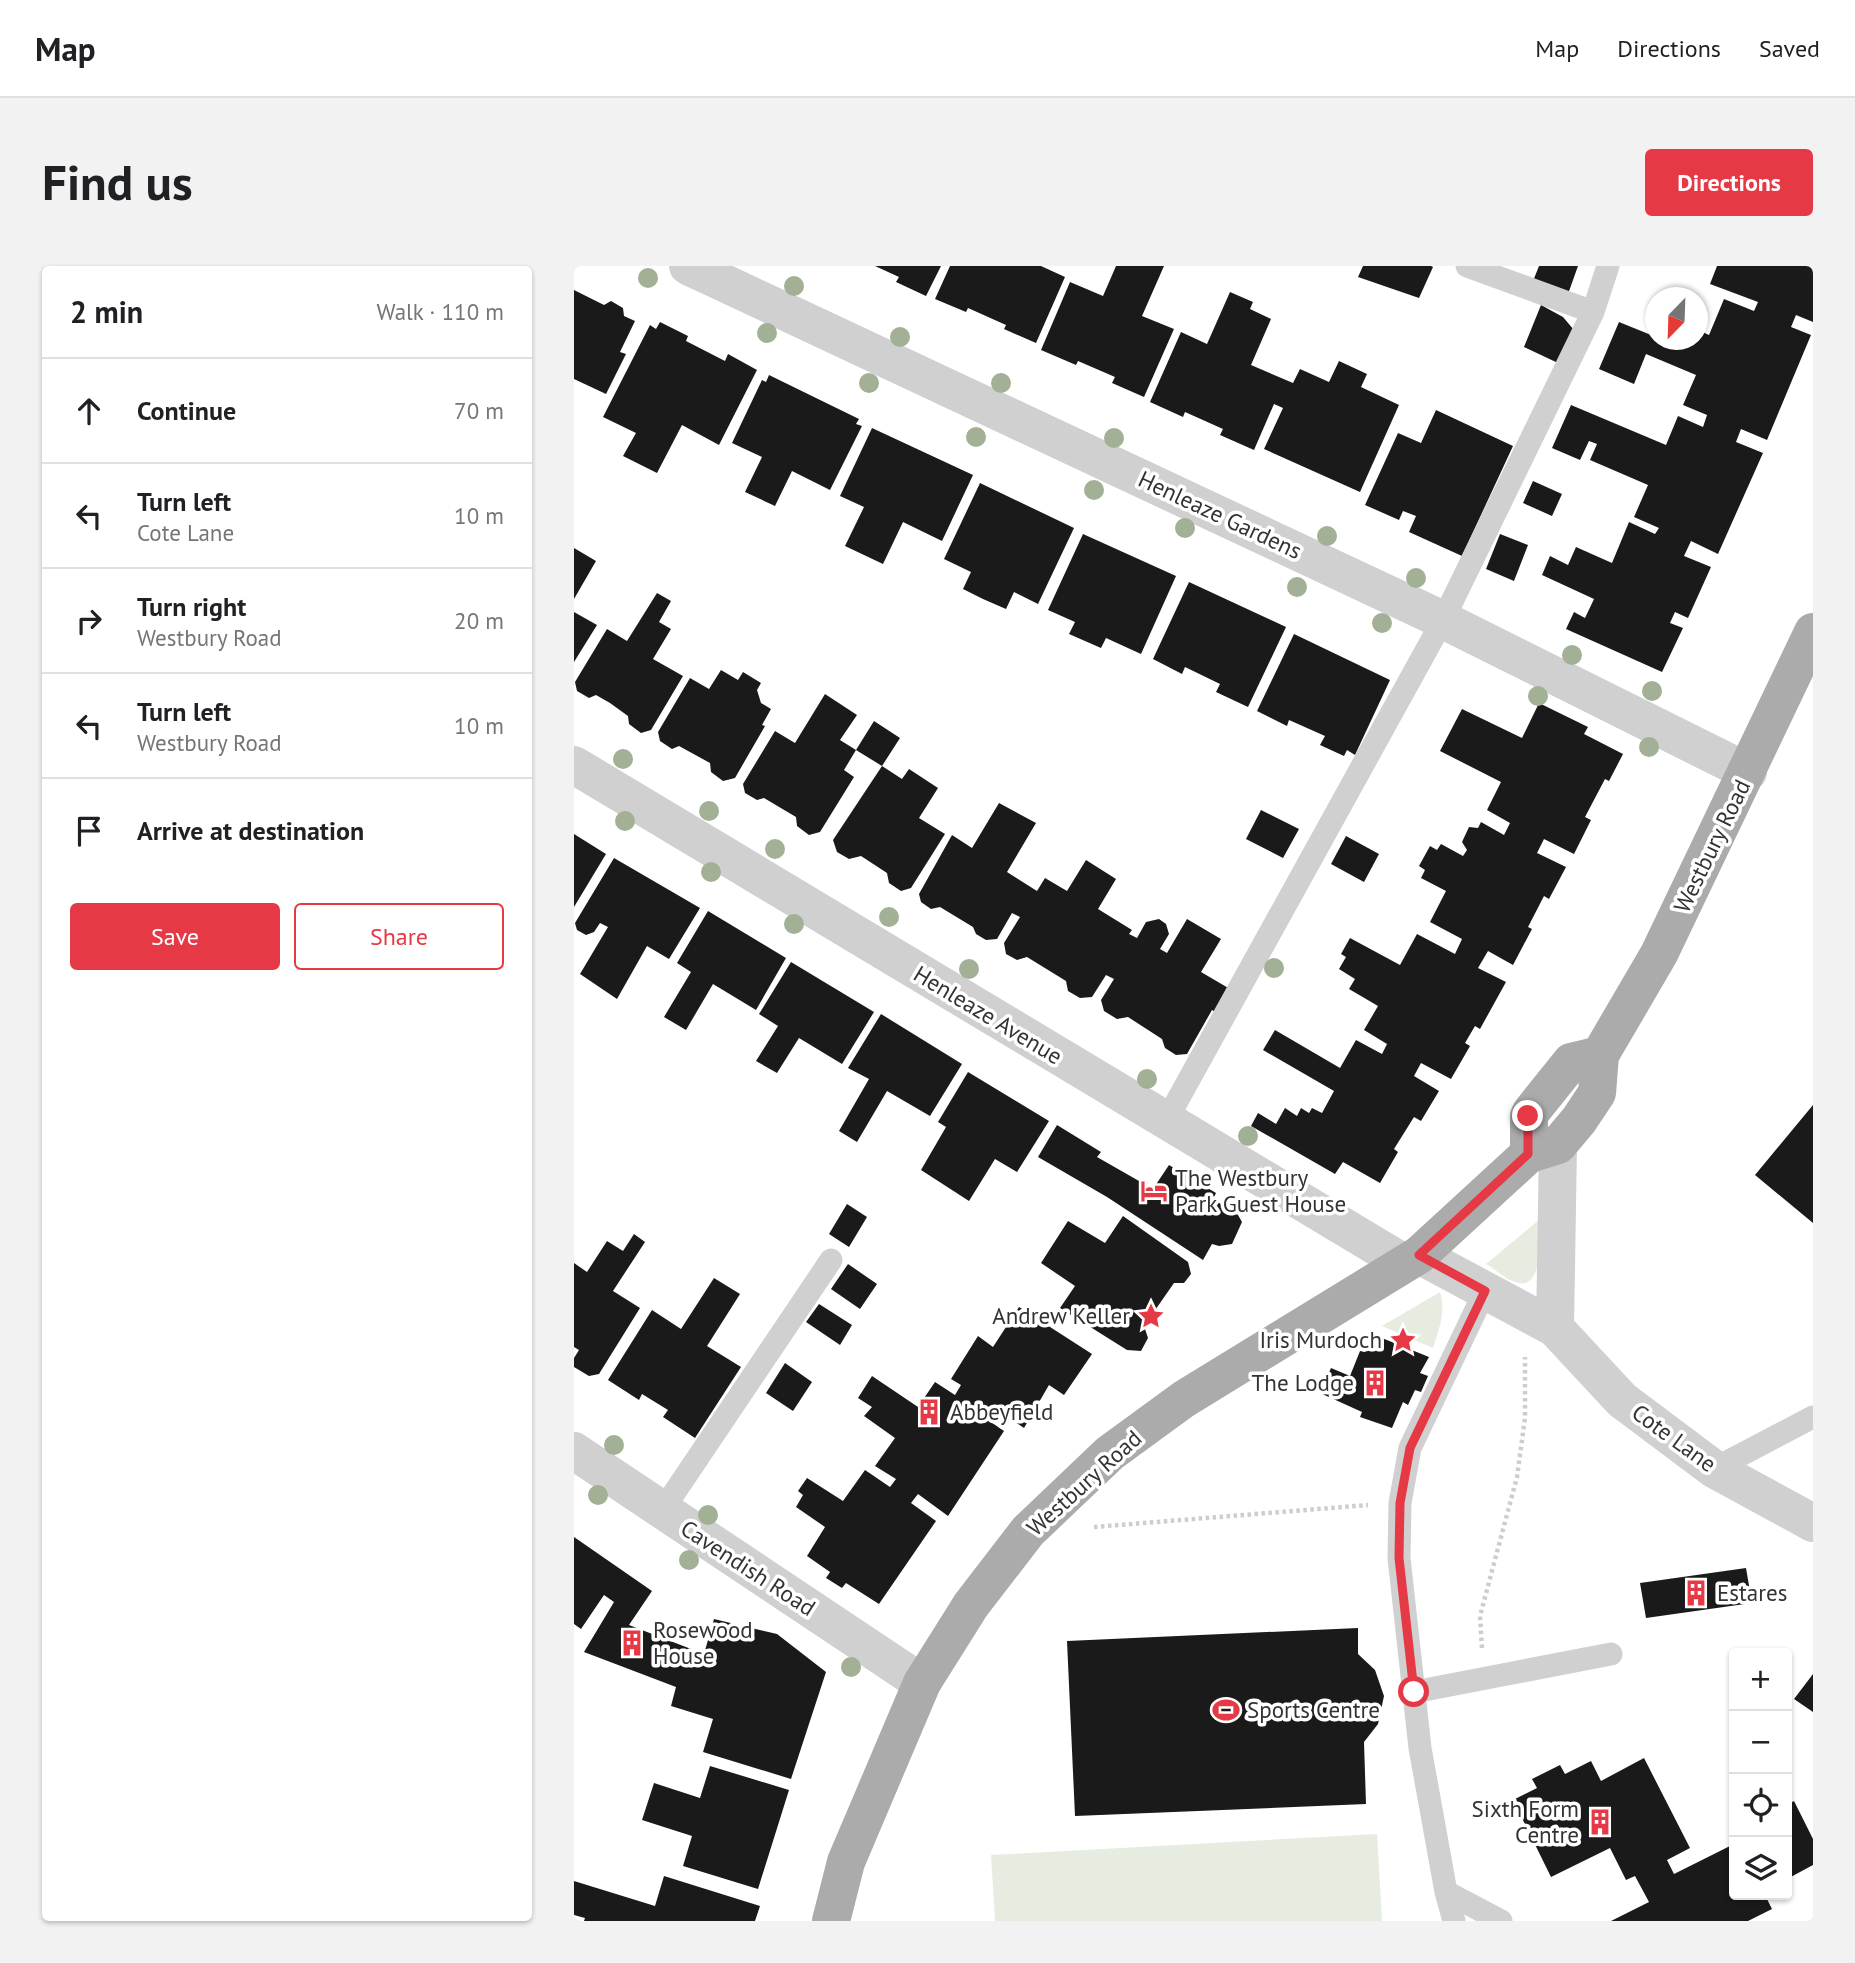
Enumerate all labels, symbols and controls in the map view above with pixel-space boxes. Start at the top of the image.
text: Map [35,27,96,70]
text: Map [1535,33,1579,64]
text: Directions [1617,33,1721,64]
text: Saved [1759,33,1820,64]
button: Directions [1645,149,1813,216]
text: Find us [42,150,193,214]
north arrow [1645,287,1708,350]
text: 2 min [70,292,143,331]
text: Walk · 110 m [377,297,504,326]
icon: ahead [70,392,108,430]
text: Continue [137,394,236,427]
text: 70 m [454,396,504,425]
street label: Henleaze Gardens [1134,464,1307,565]
text: Turn left [137,485,231,518]
icon: left [70,497,108,535]
text: 10 m [454,501,504,530]
text: Cote Lane [137,518,234,547]
text: Turn right [137,590,246,623]
icon: right [70,602,108,640]
text: 20 m [454,606,504,635]
text: Westbury Road [137,623,282,652]
text: Turn left [137,695,231,728]
icon: left [70,707,108,745]
text: 10 m [454,711,504,740]
text: Westbury Road [137,728,282,757]
street label: Westbury Road [1667,774,1756,917]
icon: arrive [70,812,108,850]
text: Arrive at destination [137,814,364,847]
button: Save [70,903,280,970]
button: Share [294,903,504,970]
street label: Henleaze Avenue [909,959,1068,1070]
route end [1512,1100,1543,1131]
place label: The Westbury Park Guest House [1175,1163,1346,1218]
hotel icon: The Westbury Park Guest House [1139,1176,1169,1206]
place label: Andrew Keller [992,1301,1130,1330]
place icon: Andrew Keller [1136,1301,1166,1331]
place label: Iris Murdoch [1259,1325,1382,1354]
place icon: Iris Murdoch [1388,1325,1418,1355]
place label: The Lodge [1252,1368,1354,1397]
building icon: The Lodge [1360,1368,1390,1398]
building icon: Abbeyfield [914,1397,944,1427]
place label: Abbeyfield [950,1397,1053,1426]
street label: Cote Lane [1626,1397,1722,1478]
street label: Westbury Road [1020,1423,1147,1542]
street label: Cavendish Road [675,1513,821,1622]
building icon: Estares [1681,1578,1711,1608]
place label: Estares [1717,1578,1787,1607]
place label: Rosewood House [653,1615,753,1670]
building icon: Rosewood House [617,1628,647,1658]
map controls [1729,1648,1792,1900]
button: + [1729,1648,1792,1711]
route start [1398,1676,1429,1707]
sports icon: Sports Centre [1211,1695,1241,1725]
place label: Sports Centre [1247,1695,1380,1724]
button: − [1729,1711,1792,1774]
button: locate [1729,1774,1792,1837]
place label: Sixth Form Centre [1472,1794,1579,1849]
building icon: Sixth Form Centre [1585,1807,1615,1837]
button: layers [1729,1837,1792,1900]

